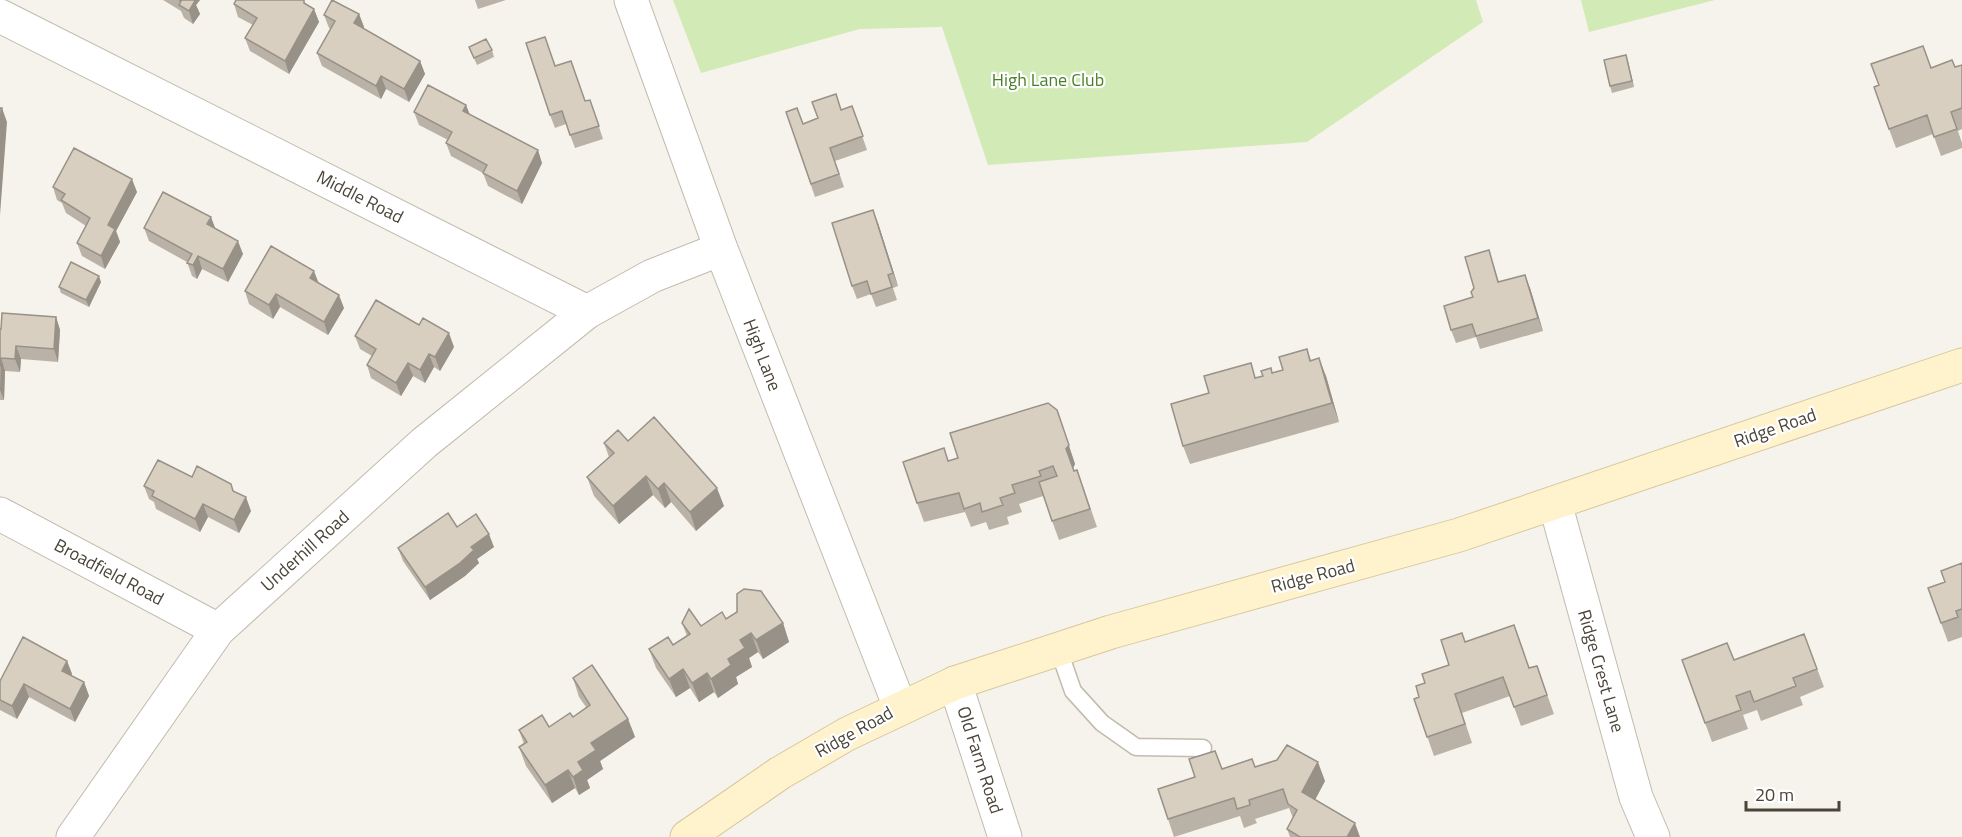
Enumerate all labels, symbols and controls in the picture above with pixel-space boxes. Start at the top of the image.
park label: High Lane Club [992,66,1104,93]
street label: Middle Road [312,163,408,230]
street label: High Lane [736,315,789,395]
street label: Ridge Road [1730,401,1820,454]
street label: Underhill Road [254,503,355,598]
street label: Broadfield Road [50,531,169,612]
street label: Ridge Road [1268,551,1358,600]
street label: Ridge Crest Lane [1571,606,1632,736]
street label: Ridge Road [810,699,898,764]
street label: Old Farm Road [950,703,1011,817]
scale bar [1746,774,1839,812]
text: 20 m [1755,781,1794,808]

